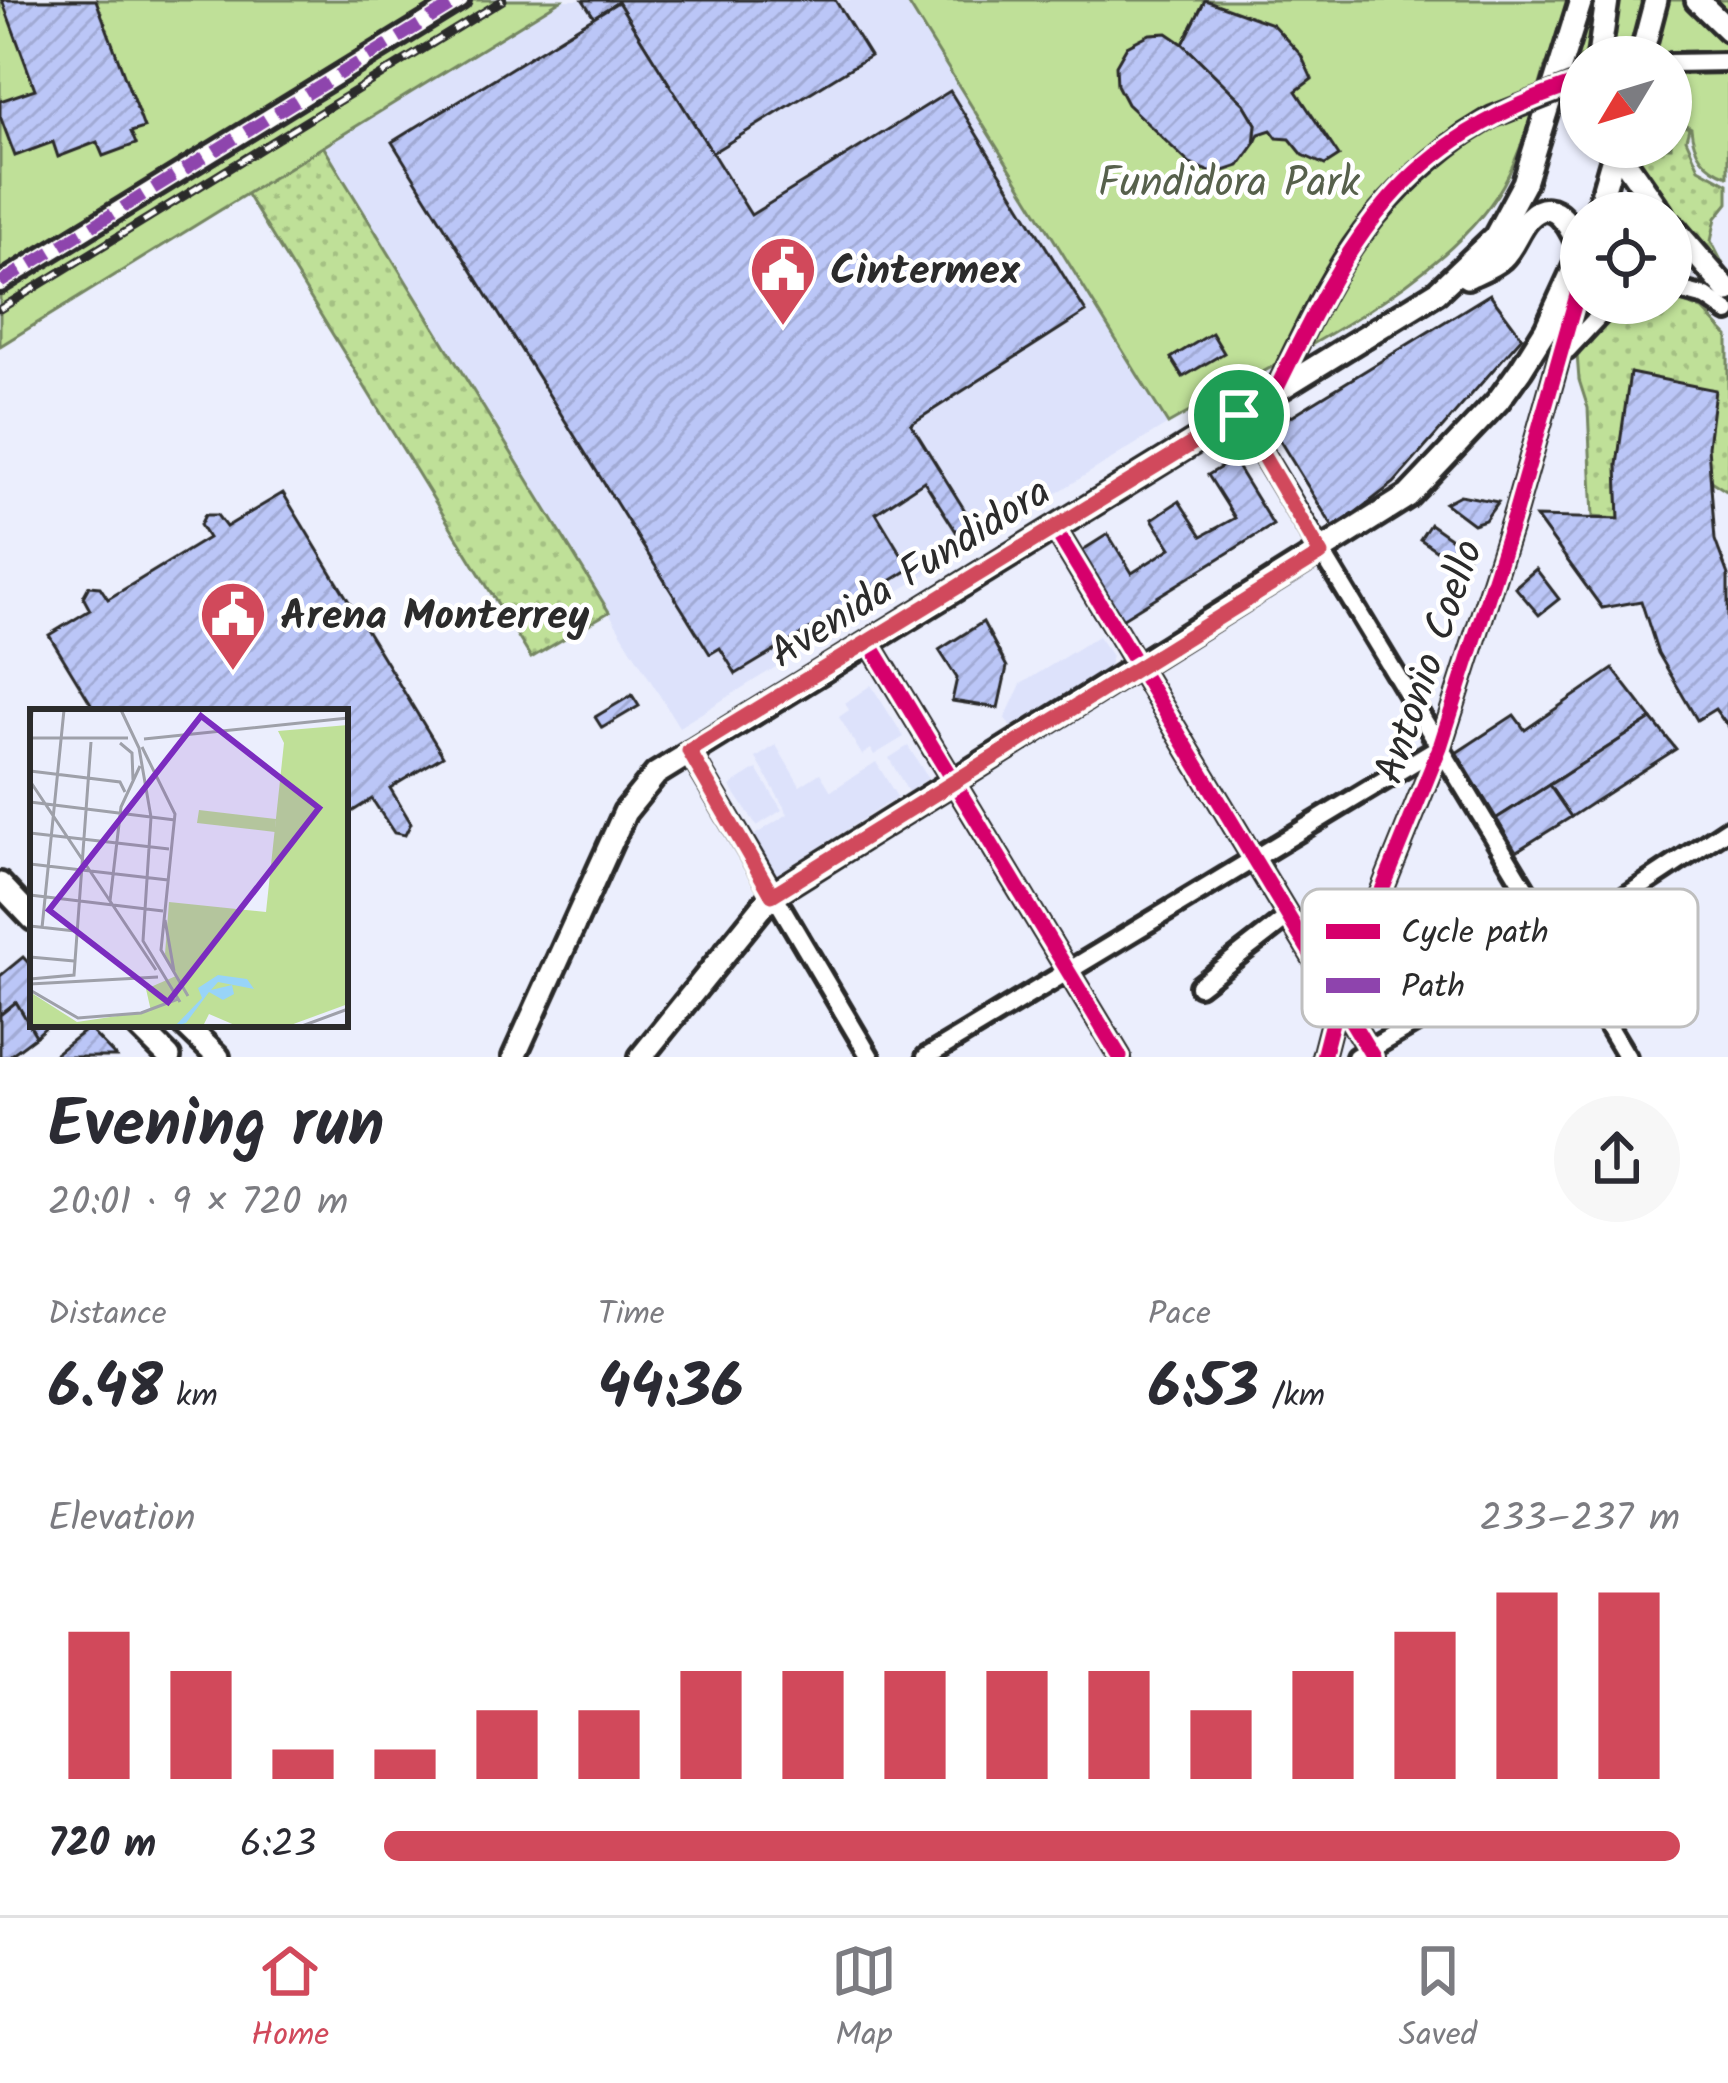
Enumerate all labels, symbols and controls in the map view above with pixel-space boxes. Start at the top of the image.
north arrow [1560,36,1692,168]
map controls [1560,36,1692,324]
park label: Fundidora Park [1098,151,1360,218]
button: locate [1560,192,1692,324]
public building icon: Cintermex [748,234,818,328]
place label: Cintermex [830,239,1021,306]
pin [1188,364,1290,466]
icon: arrive [1206,382,1272,448]
street label: Avenida Fundidora [757,460,1065,687]
street label: Antonio Coello [1357,531,1503,793]
public building icon: Arena Monterrey [198,579,268,673]
place label: Arena Monterrey [280,584,590,651]
inset map [30,709,348,1027]
legend [1302,889,1698,1027]
text: Cycle path [1401,908,1549,961]
text: Path [1401,962,1465,1015]
text: Evening run [48,1075,384,1180]
button: share [1554,1096,1680,1222]
text: 20:01 · 9 × 720 m [48,1173,348,1235]
text: Distance [48,1289,167,1342]
text: Time [598,1289,665,1342]
text: Pace [1148,1289,1211,1342]
text: 6.48 [48,1342,163,1438]
text: 44:36 [598,1342,744,1438]
text: 6:53 [1148,1342,1258,1438]
text: km [163,1371,218,1424]
text: /km [1258,1371,1325,1424]
text: Elevation [48,1489,196,1551]
text: 233–237 m [1479,1489,1680,1551]
text: 720 m [48,1815,156,1877]
text: 6:23 [240,1815,316,1877]
tab: Home [251,1938,329,2063]
tab: Map [831,1938,897,2063]
tab: Saved [1399,1938,1477,2063]

